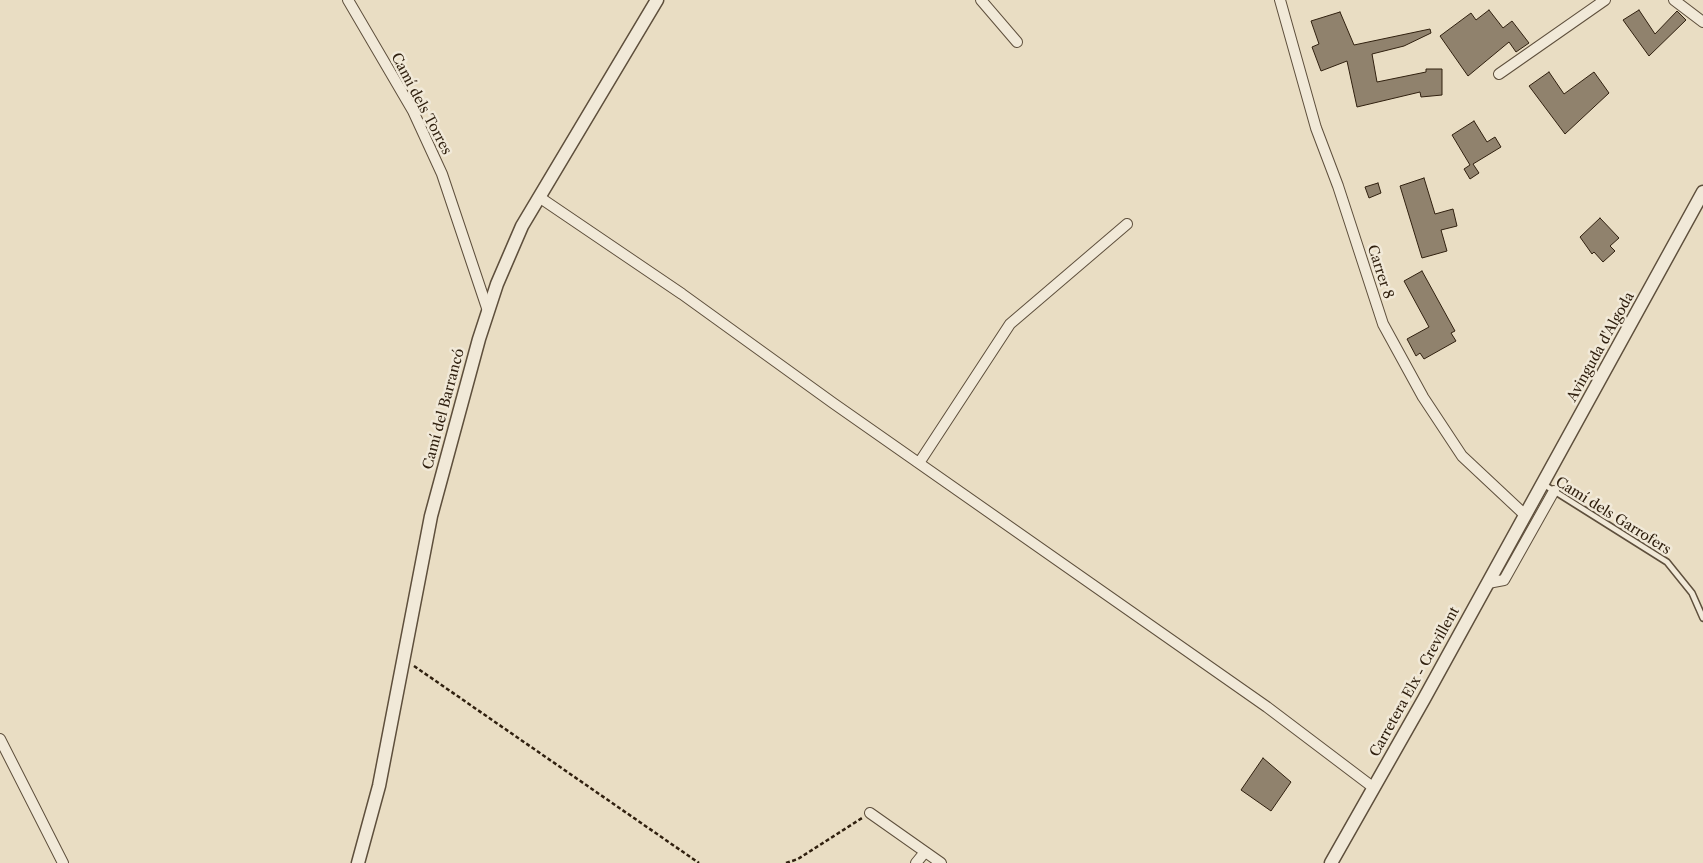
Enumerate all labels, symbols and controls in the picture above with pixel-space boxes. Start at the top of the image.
street label: Camí dels Torres [387,50,455,158]
street label: Carrer 8 [1363,243,1397,301]
street label: Avinguda d'Algoda [1564,289,1638,405]
street label: Camí del Barrancó [420,347,468,471]
street label: Camí dels Garrofers [1552,474,1674,558]
street label: Carretera Elx - Crevillent [1367,604,1463,760]

